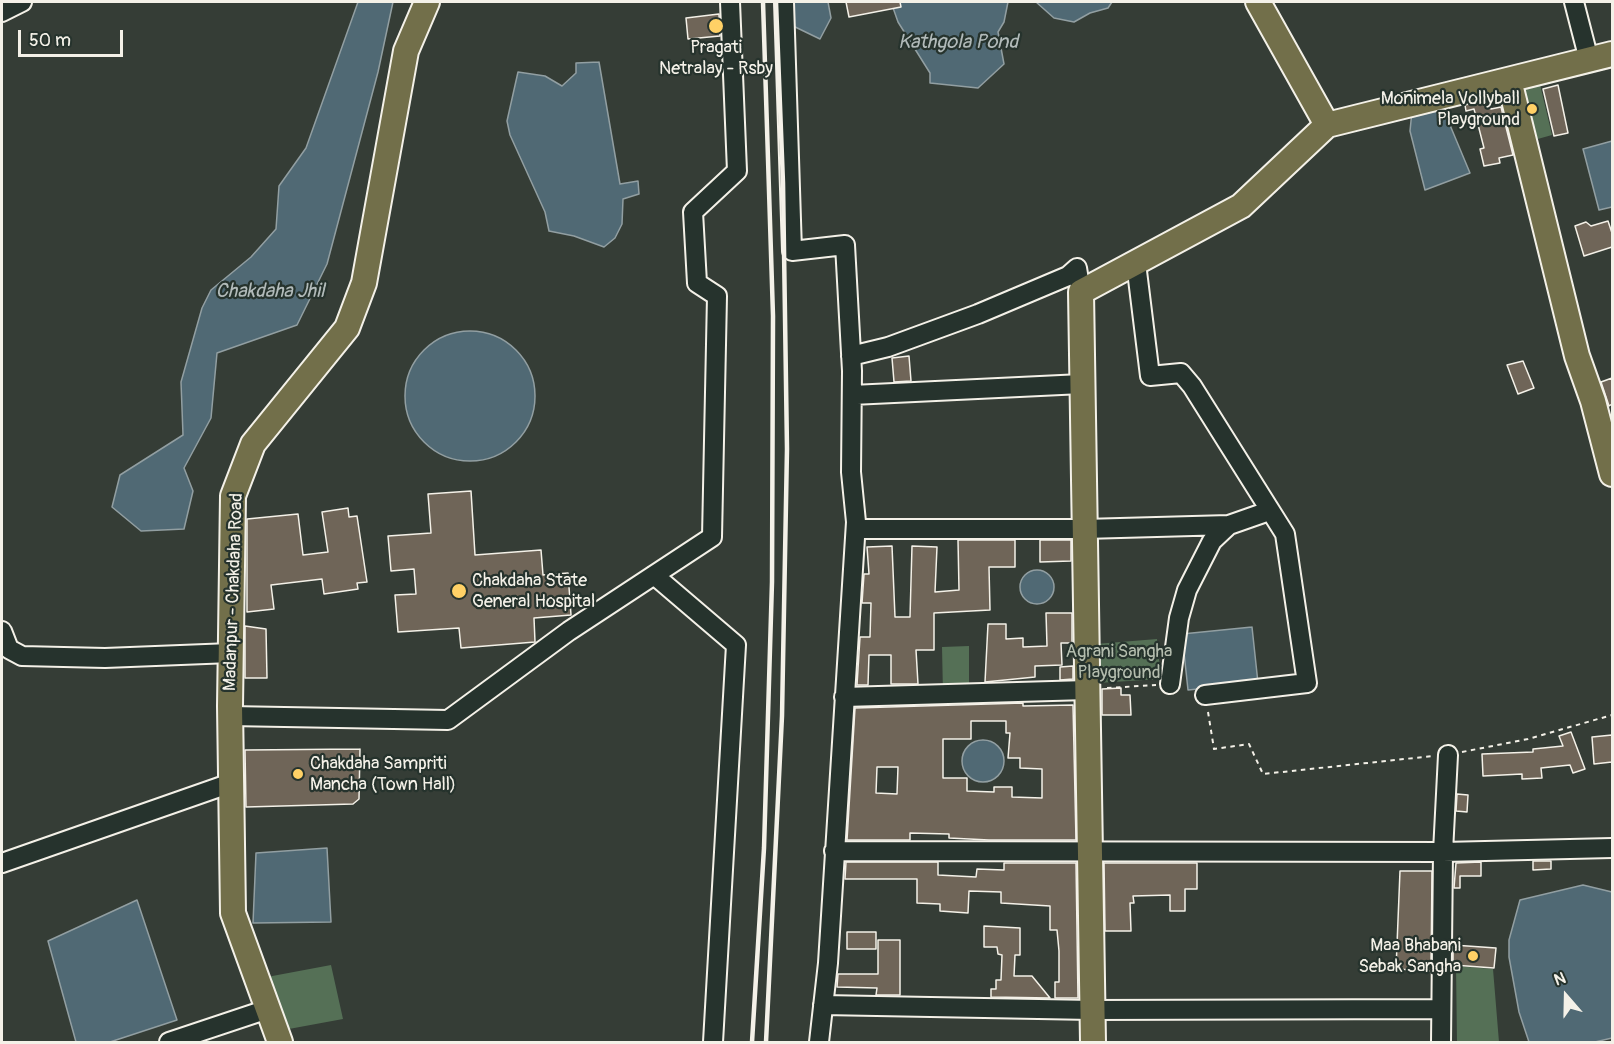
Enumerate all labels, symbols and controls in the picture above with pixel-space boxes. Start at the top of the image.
marker: Pragati Netralay - Rsby [707,17,725,35]
scale bar [21,18,126,56]
text: 50 m [29,29,71,52]
water label: Kathgola Pond [898,31,1018,55]
place label: Pragati Netralay - Rsby [659,37,773,80]
place label: Monimela Vollyball Playground [1381,88,1520,130]
marker: Monimela Vollyball Playground [1525,102,1539,116]
water label: Chakdaha Jhil [216,280,324,304]
street label: Madanpur - Chakdaha Road [220,493,248,691]
place label: Chakdaha State General Hospital [472,570,595,612]
marker: Chakdaha State General Hospital [450,582,468,600]
park label: Agrani Sangha Playground [1066,641,1172,684]
place label: Chakdaha Sampriti Mancha (Town Hall) [310,753,456,795]
marker: Chakdaha Sampriti Mancha (Town Hall) [291,767,305,781]
place label: Maa Bhabani Sebak Sangha [1358,935,1461,978]
marker: Maa Bhabani Sebak Sangha [1466,949,1480,963]
north arrow [1536,966,1596,1026]
text: N [1551,968,1568,990]

